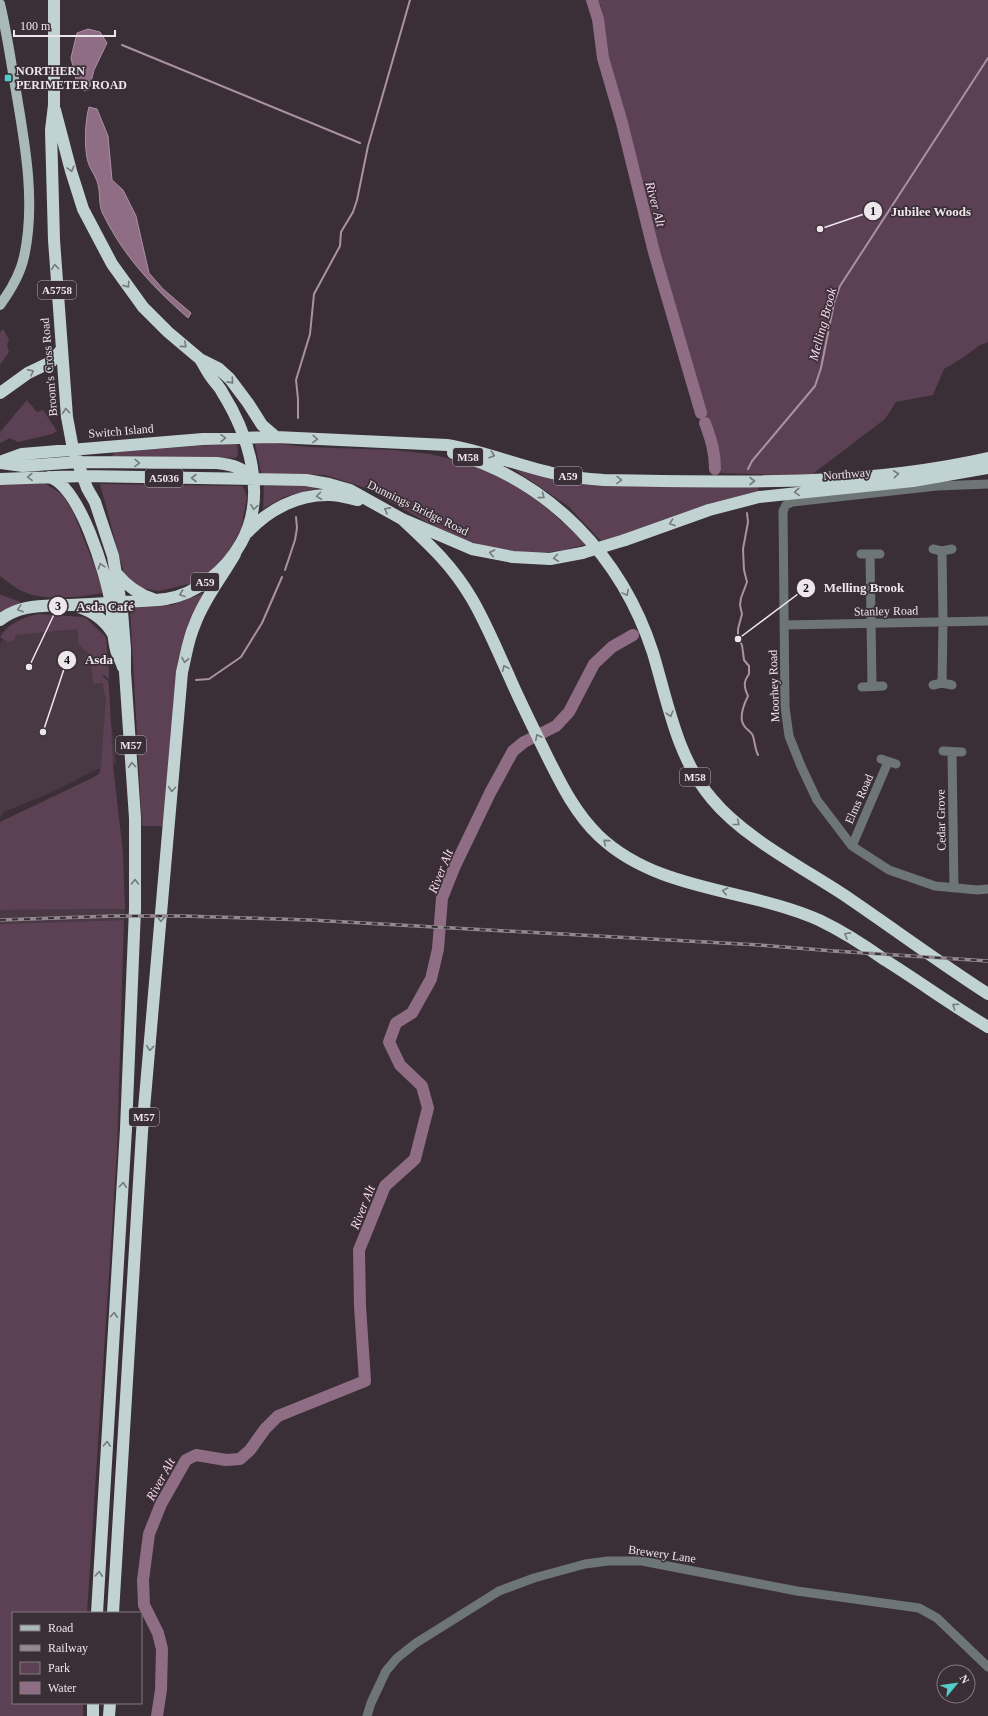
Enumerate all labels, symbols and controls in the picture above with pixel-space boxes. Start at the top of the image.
scale bar [14,12,115,38]
text: 100 m [20,19,51,33]
place label: NORTHERN PERIMETER ROAD [16,64,127,92]
marker: NORTHERN PERIMETER ROAD [3,73,13,83]
one-way arrow [66,166,74,172]
water label: River Alt [642,179,669,229]
callout: Jubilee Woods [863,199,979,224]
text: 1 [870,204,876,218]
text: Jubilee Woods [891,204,971,219]
one-way arrow [51,264,60,270]
road number: A5758 [38,281,76,299]
one-way arrow [122,281,129,288]
water label: Melling Brook [805,286,839,363]
street label: Broom's Cross Road [38,317,60,417]
one-way arrow [179,341,187,348]
one-way arrow [27,369,34,377]
one-way arrow [227,377,234,384]
one-way arrow [62,408,71,414]
street label: Switch Island [88,421,154,441]
one-way arrow [220,434,226,443]
one-way arrow [312,434,318,443]
road number: M58 [453,448,483,466]
one-way arrow [488,451,495,459]
one-way arrow [134,459,140,467]
street label: Northway [822,465,872,483]
road number: A59 [554,467,582,485]
road number: A5036 [145,469,183,487]
one-way arrow [893,470,899,479]
one-way arrow [27,473,33,481]
one-way arrow [191,474,197,482]
one-way arrow [616,476,622,484]
street label: Dunnings Bridge Road [365,477,471,539]
one-way arrow [749,477,755,486]
one-way arrow [794,488,800,497]
one-way arrow [316,491,322,500]
one-way arrow [537,491,544,498]
one-way arrow [250,504,259,510]
one-way arrow [384,508,391,515]
one-way arrow [669,518,676,526]
one-way arrow [489,549,495,558]
one-way arrow [553,553,559,562]
one-way arrow [97,562,106,569]
road number: A59 [191,573,219,591]
callout: Melling Brook [796,575,912,600]
text: Melling Brook [824,580,905,595]
text: 2 [803,581,809,595]
one-way arrow [621,588,629,596]
one-way arrow [178,589,185,598]
callout: Asda Café [48,594,142,619]
text: 3 [55,599,61,613]
text: Asda Café [76,599,134,614]
street label: Stanley Road [854,603,918,619]
one-way arrow [16,605,23,613]
callout: Asda [57,647,121,672]
street label: Moorhey Road [766,650,782,722]
text: Asda [85,652,114,667]
text: 4 [64,653,70,667]
one-way arrow [181,657,189,663]
one-way arrow [502,665,510,672]
one-way arrow [665,711,674,718]
one-way arrow [535,734,543,741]
road number: M57 [116,736,146,754]
one-way arrow [128,762,136,768]
road number: M58 [680,768,710,786]
street label: Elms Road [842,772,876,826]
one-way arrow [168,786,177,792]
street label: Cedar Grove [933,789,949,851]
one-way arrow [732,819,739,826]
one-way arrow [603,840,611,847]
water label: River Alt [424,847,456,896]
one-way arrow [131,879,139,885]
one-way arrow [722,888,728,896]
one-way arrow [157,916,166,922]
one-way arrow [844,932,851,939]
one-way arrow [952,1003,959,1011]
one-way arrow [145,1045,154,1051]
road number: M57 [129,1108,159,1126]
one-way arrow [118,1182,127,1188]
water label: River Alt [346,1183,378,1232]
one-way arrow [110,1312,119,1318]
one-way arrow [102,1441,111,1447]
water label: River Alt [142,1455,178,1504]
street label: Brewery Lane [627,1542,697,1566]
one-way arrow [95,1571,103,1577]
legend [12,1612,142,1704]
text: Road [48,1621,73,1635]
text: Railway [48,1641,88,1655]
text: Park [48,1661,70,1675]
north arrow [936,1664,976,1704]
text: N [958,1673,972,1686]
text: Water [48,1681,76,1695]

